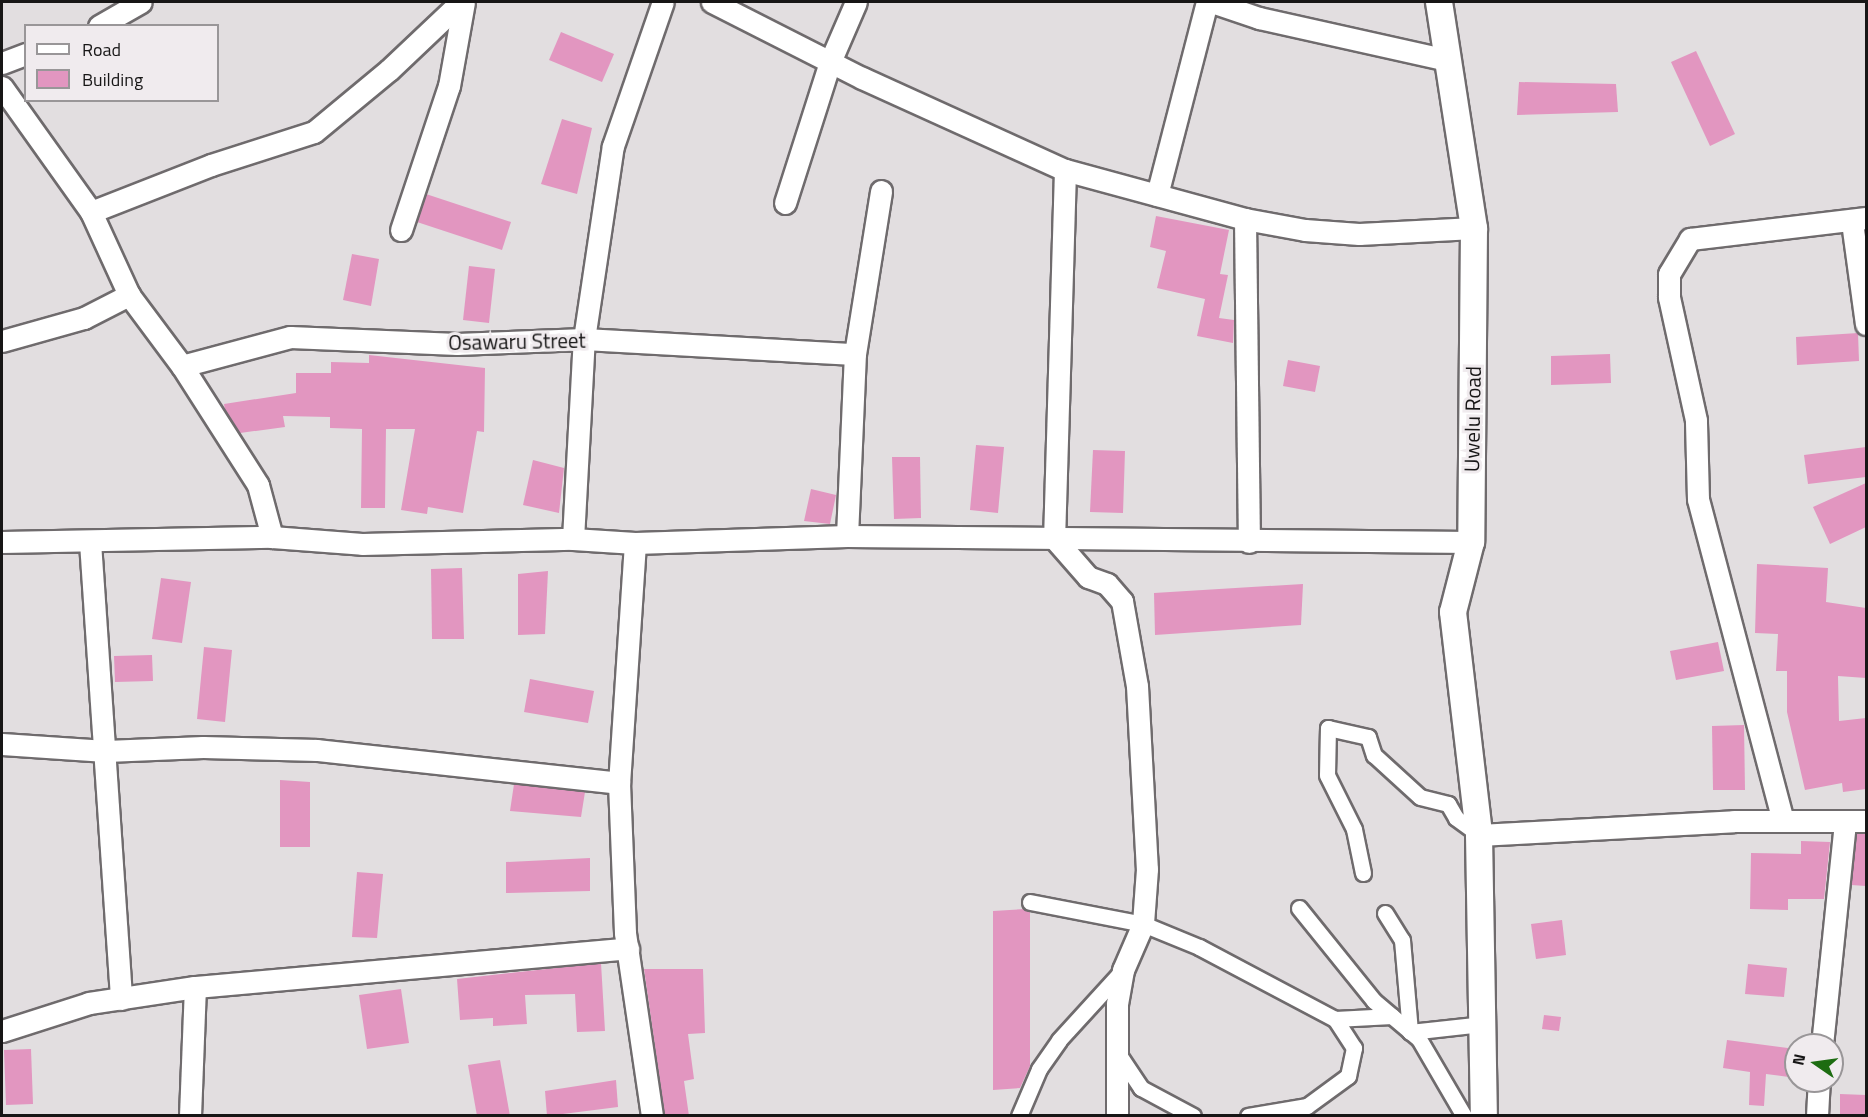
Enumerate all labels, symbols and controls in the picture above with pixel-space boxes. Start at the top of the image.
legend [24,24,219,102]
text: Road [82,36,121,63]
text: Building [82,66,143,93]
street label: Osawaru Street [448,327,586,355]
street label: Uwelu Road [1458,366,1486,472]
north arrow [1784,1033,1844,1093]
text: N [1785,1051,1811,1068]

